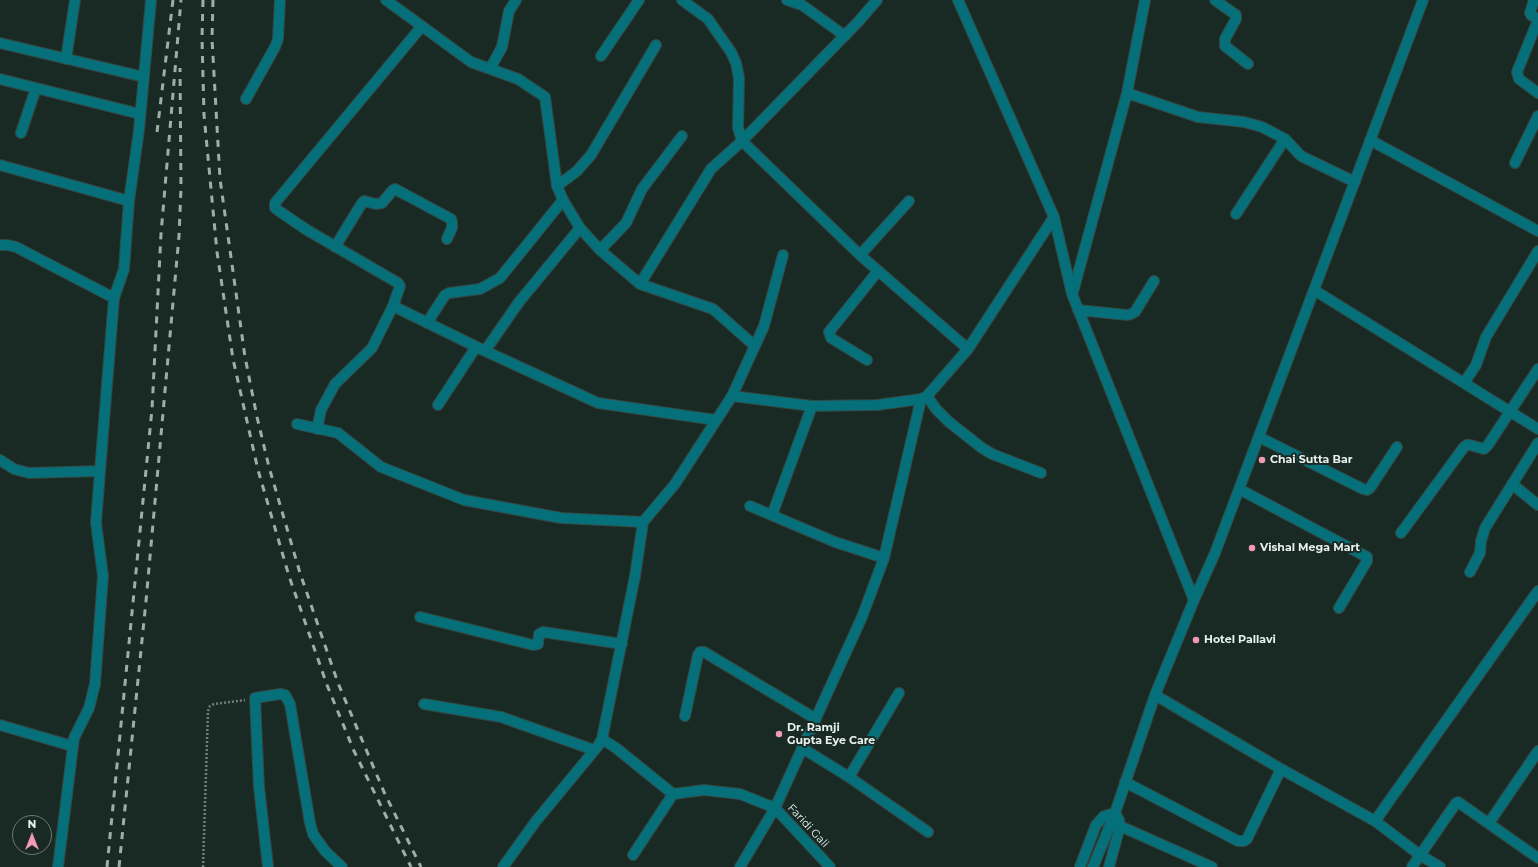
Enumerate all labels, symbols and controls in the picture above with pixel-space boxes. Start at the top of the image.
place label: Chai Sutta Bar [1270,453,1352,467]
marker: Chai Sutta Bar [1257,455,1267,465]
place label: Vishal Mega Mart [1260,541,1360,555]
marker: Vishal Mega Mart [1247,543,1257,553]
place label: Hotel Pallavi [1204,633,1276,647]
marker: Hotel Pallavi [1191,635,1201,645]
place label: Dr. Ramji Gupta Eye Care [787,721,875,747]
marker: Dr. Ramji Gupta Eye Care [774,729,784,739]
street label: Faridi Gali [785,801,831,851]
north arrow [12,815,52,855]
text: N [28,817,36,831]

